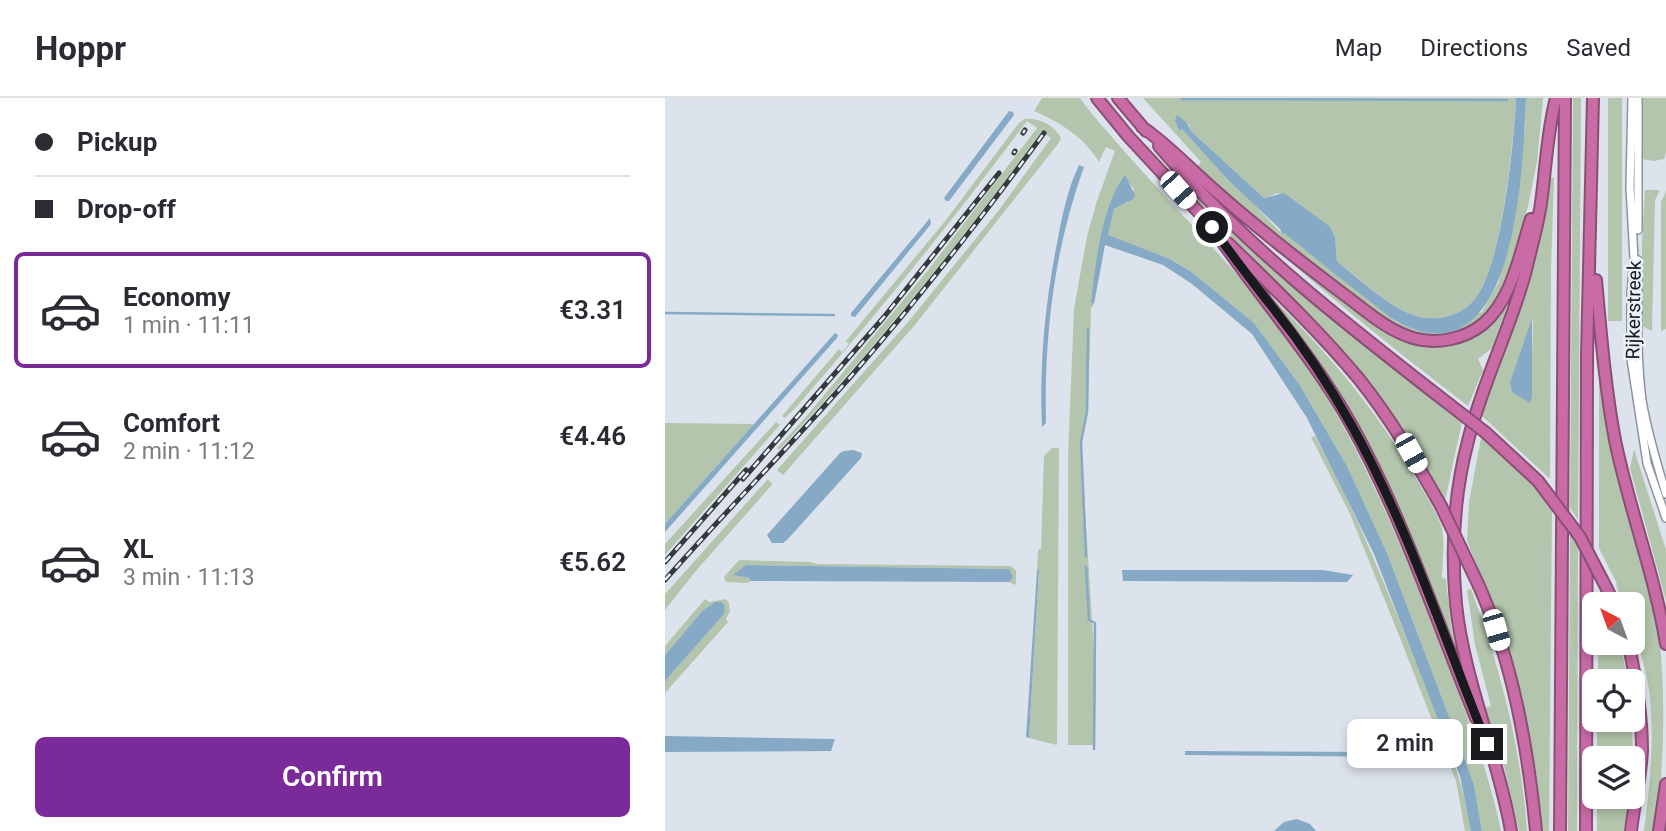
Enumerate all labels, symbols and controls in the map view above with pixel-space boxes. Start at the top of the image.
text: Hoppr [35,29,126,68]
text: Map [1335,34,1382,62]
text: Directions [1420,34,1528,62]
text: Saved [1566,34,1631,62]
text: Pickup [77,127,157,157]
car [1157,167,1200,213]
text: Drop-off [77,194,176,224]
route start [1196,211,1228,243]
street label: Rijkerstreek [1621,260,1646,360]
icon: car [39,279,102,342]
text: Economy [123,282,230,312]
text: €3.31 [559,295,626,325]
text: 1 min · 11:11 [123,312,255,339]
icon: car [39,405,102,468]
text: Comfort [123,408,220,438]
text: €4.46 [559,421,626,451]
car [1392,430,1431,476]
text: 2 min · 11:12 [123,438,255,465]
icon: car [39,531,102,594]
text: XL [123,534,154,564]
text: €5.62 [559,547,626,577]
text: 3 min · 11:13 [123,564,255,591]
north arrow [1582,592,1645,654]
map controls [1582,592,1645,809]
car [1481,607,1512,653]
button: locate [1582,669,1645,732]
callout: 2 min [1347,720,1463,768]
route end [1471,728,1503,760]
text: 2 min [1376,730,1434,757]
button: Confirm [35,737,630,817]
button: layers [1582,746,1645,809]

